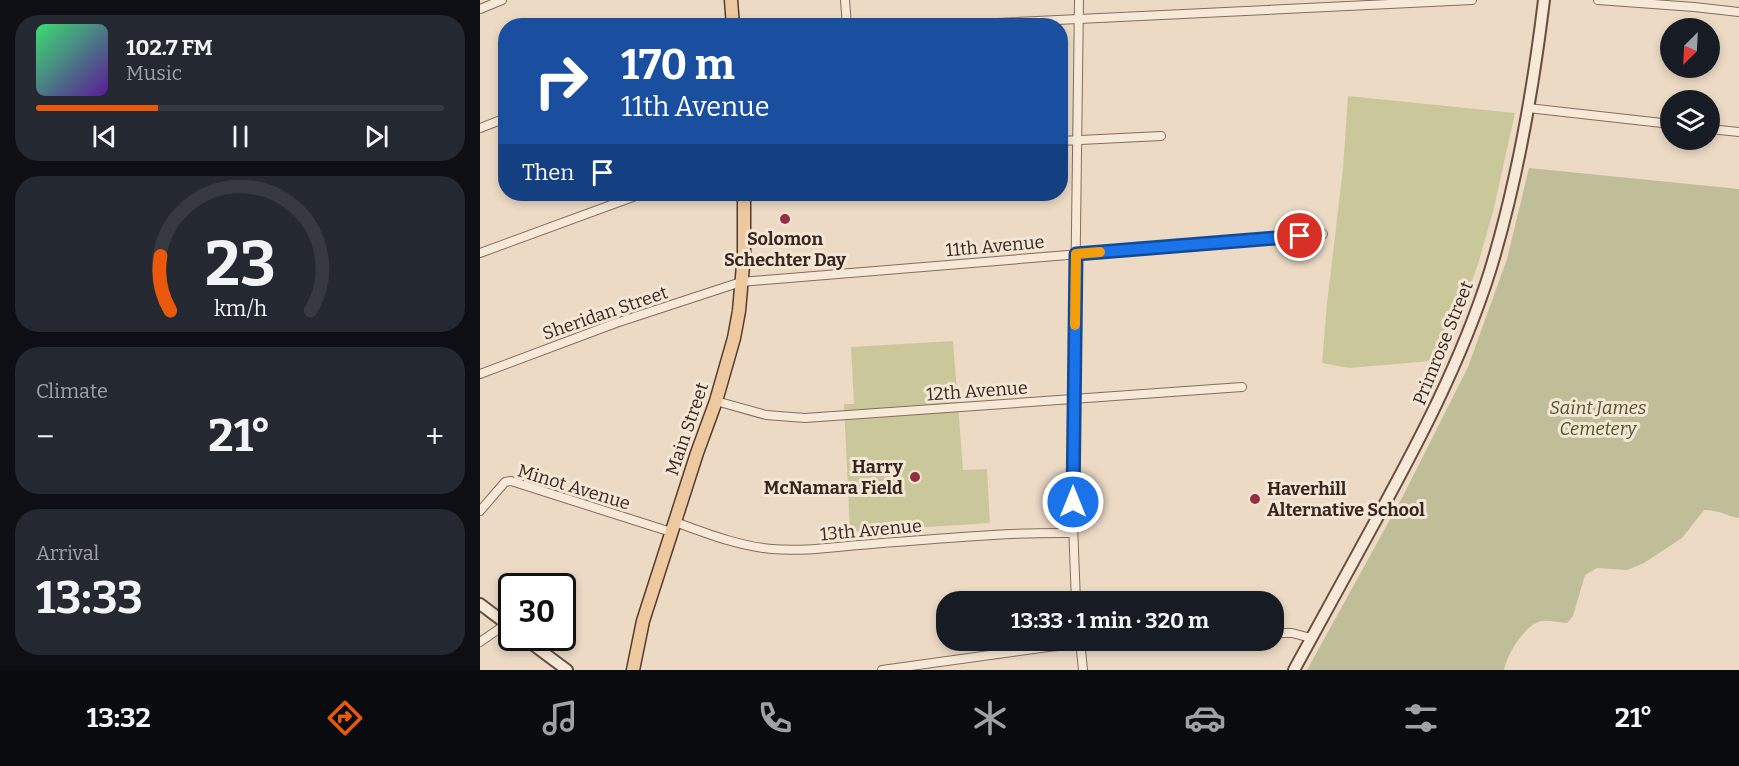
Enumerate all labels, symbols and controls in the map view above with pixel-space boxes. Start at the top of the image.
north arrow [1660,18,1720,78]
map controls [1660,18,1720,150]
text: 102.7 FM [126,34,213,61]
text: 170 m [621,40,735,90]
icon: right [522,42,600,120]
text: Music [126,61,182,85]
button: layers [1660,90,1720,150]
text: 11th Avenue [621,91,770,123]
icon: previous [88,120,121,153]
icon: pause [224,120,257,153]
icon: next [360,120,393,153]
icon: arrive [586,156,619,189]
text: Then [522,159,574,186]
pin [1274,210,1325,261]
marker: Solomon Schechter Day [778,212,792,226]
icon: arrive [1283,219,1316,252]
text: 23 [204,228,276,303]
place label: Solomon Schechter Day [724,228,847,271]
street label: 11th Avenue [945,231,1045,261]
street label: Primrose Street [1408,277,1478,408]
street label: Sheridan Street [539,281,671,345]
text: km/h [213,297,267,323]
street label: 12th Avenue [926,376,1028,406]
text: Climate [36,379,108,403]
street label: Main Street [661,379,713,478]
park label: Saint James Cemetery [1550,397,1647,440]
text: 21° [208,409,271,463]
text: − [36,417,54,457]
text: + [425,417,444,457]
place label: Harry McNamara Field [764,456,904,499]
street label: Minot Avenue [515,459,633,515]
marker: Harry McNamara Field [908,470,922,484]
position arrow [1041,470,1105,534]
place label: Haverhill Alternative School [1267,478,1425,521]
marker: Haverhill Alternative School [1248,492,1262,506]
street label: 13th Avenue [819,515,923,545]
text: Arrival [36,541,99,565]
text: 13:33 [36,571,143,625]
speed limit sign: 30 [498,573,576,651]
text: 13:33 · 1 min · 320 m [1011,607,1209,634]
icon: directions [324,697,366,739]
icon: music [539,697,581,739]
icon: phone [754,697,796,739]
icon: climate [969,697,1011,739]
icon: car [1184,697,1226,739]
icon: filters [1400,697,1442,739]
text: 13:32 [87,702,151,734]
text: 21° [1615,702,1652,734]

